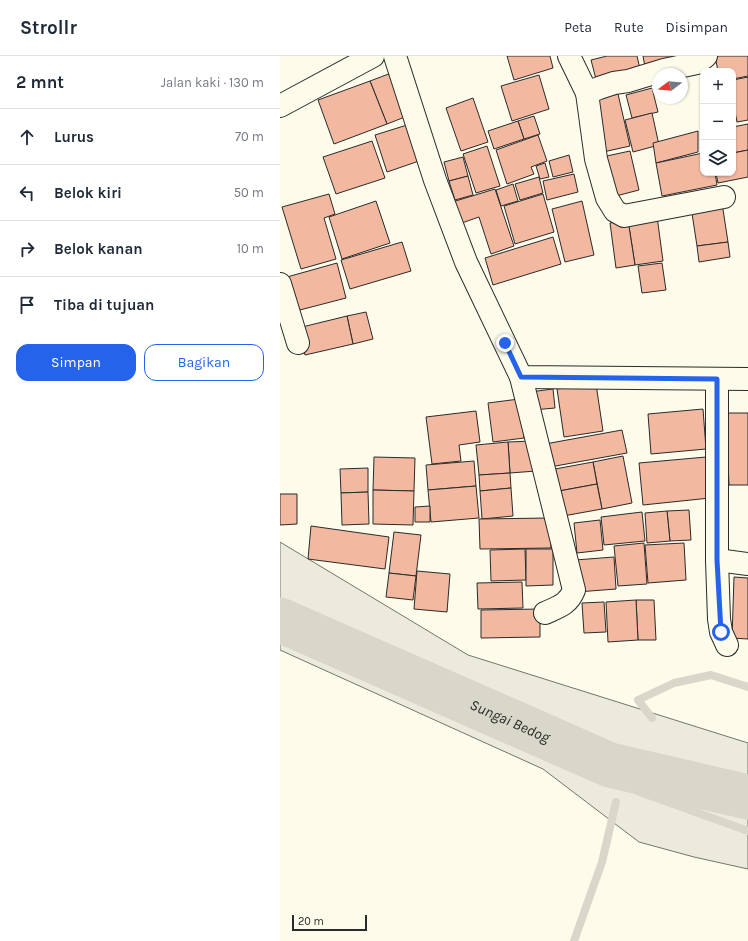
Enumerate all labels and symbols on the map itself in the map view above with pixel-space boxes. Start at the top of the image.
north arrow [652,68,688,104]
route end [496,334,514,352]
route start [712,623,730,641]
water label: Sungai Bedog [467,696,554,747]
scale bar [292,913,367,932]

